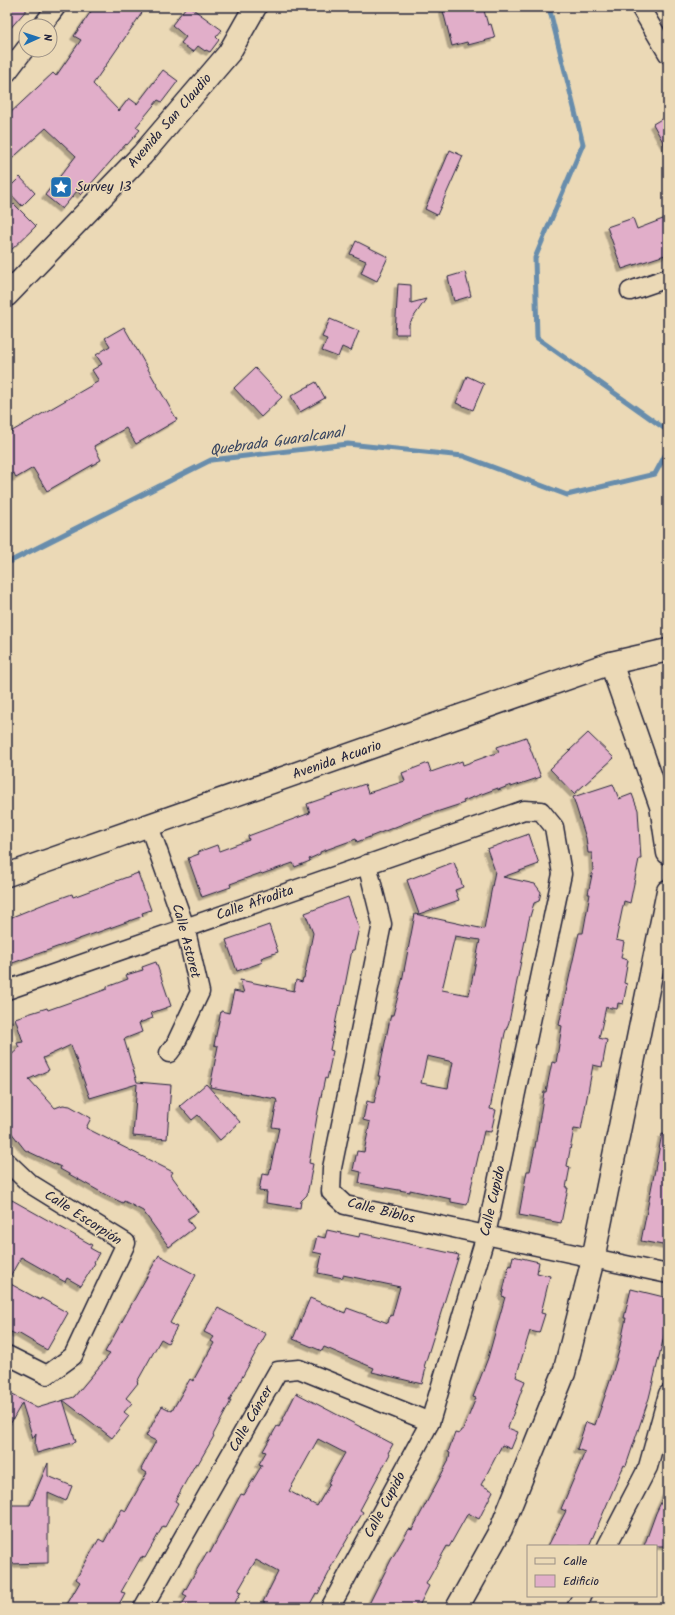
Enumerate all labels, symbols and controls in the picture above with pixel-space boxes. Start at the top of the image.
north arrow [18,18,58,58]
text: N [38,34,56,42]
street label: Avenida San Claudio [122,69,218,173]
place icon: Survey 13 [48,174,74,200]
place label: Survey 13 [76,176,132,198]
water label: Quebrada Guaralcanal [208,420,349,463]
street label: Avenida Acuario [289,734,385,786]
street label: Calle Afrodita [213,879,297,927]
street label: Calle Astoret [165,901,207,981]
street label: Calle Cupido [474,1163,512,1239]
street label: Calle Escorpión [40,1185,126,1251]
street label: Calle Biblos [345,1192,417,1230]
street label: Calle Cáncer [223,1381,280,1456]
street label: Calle Cupido [358,1468,412,1542]
legend [527,1545,657,1597]
text: Calle [563,1552,588,1571]
text: Edificio [563,1572,599,1591]

